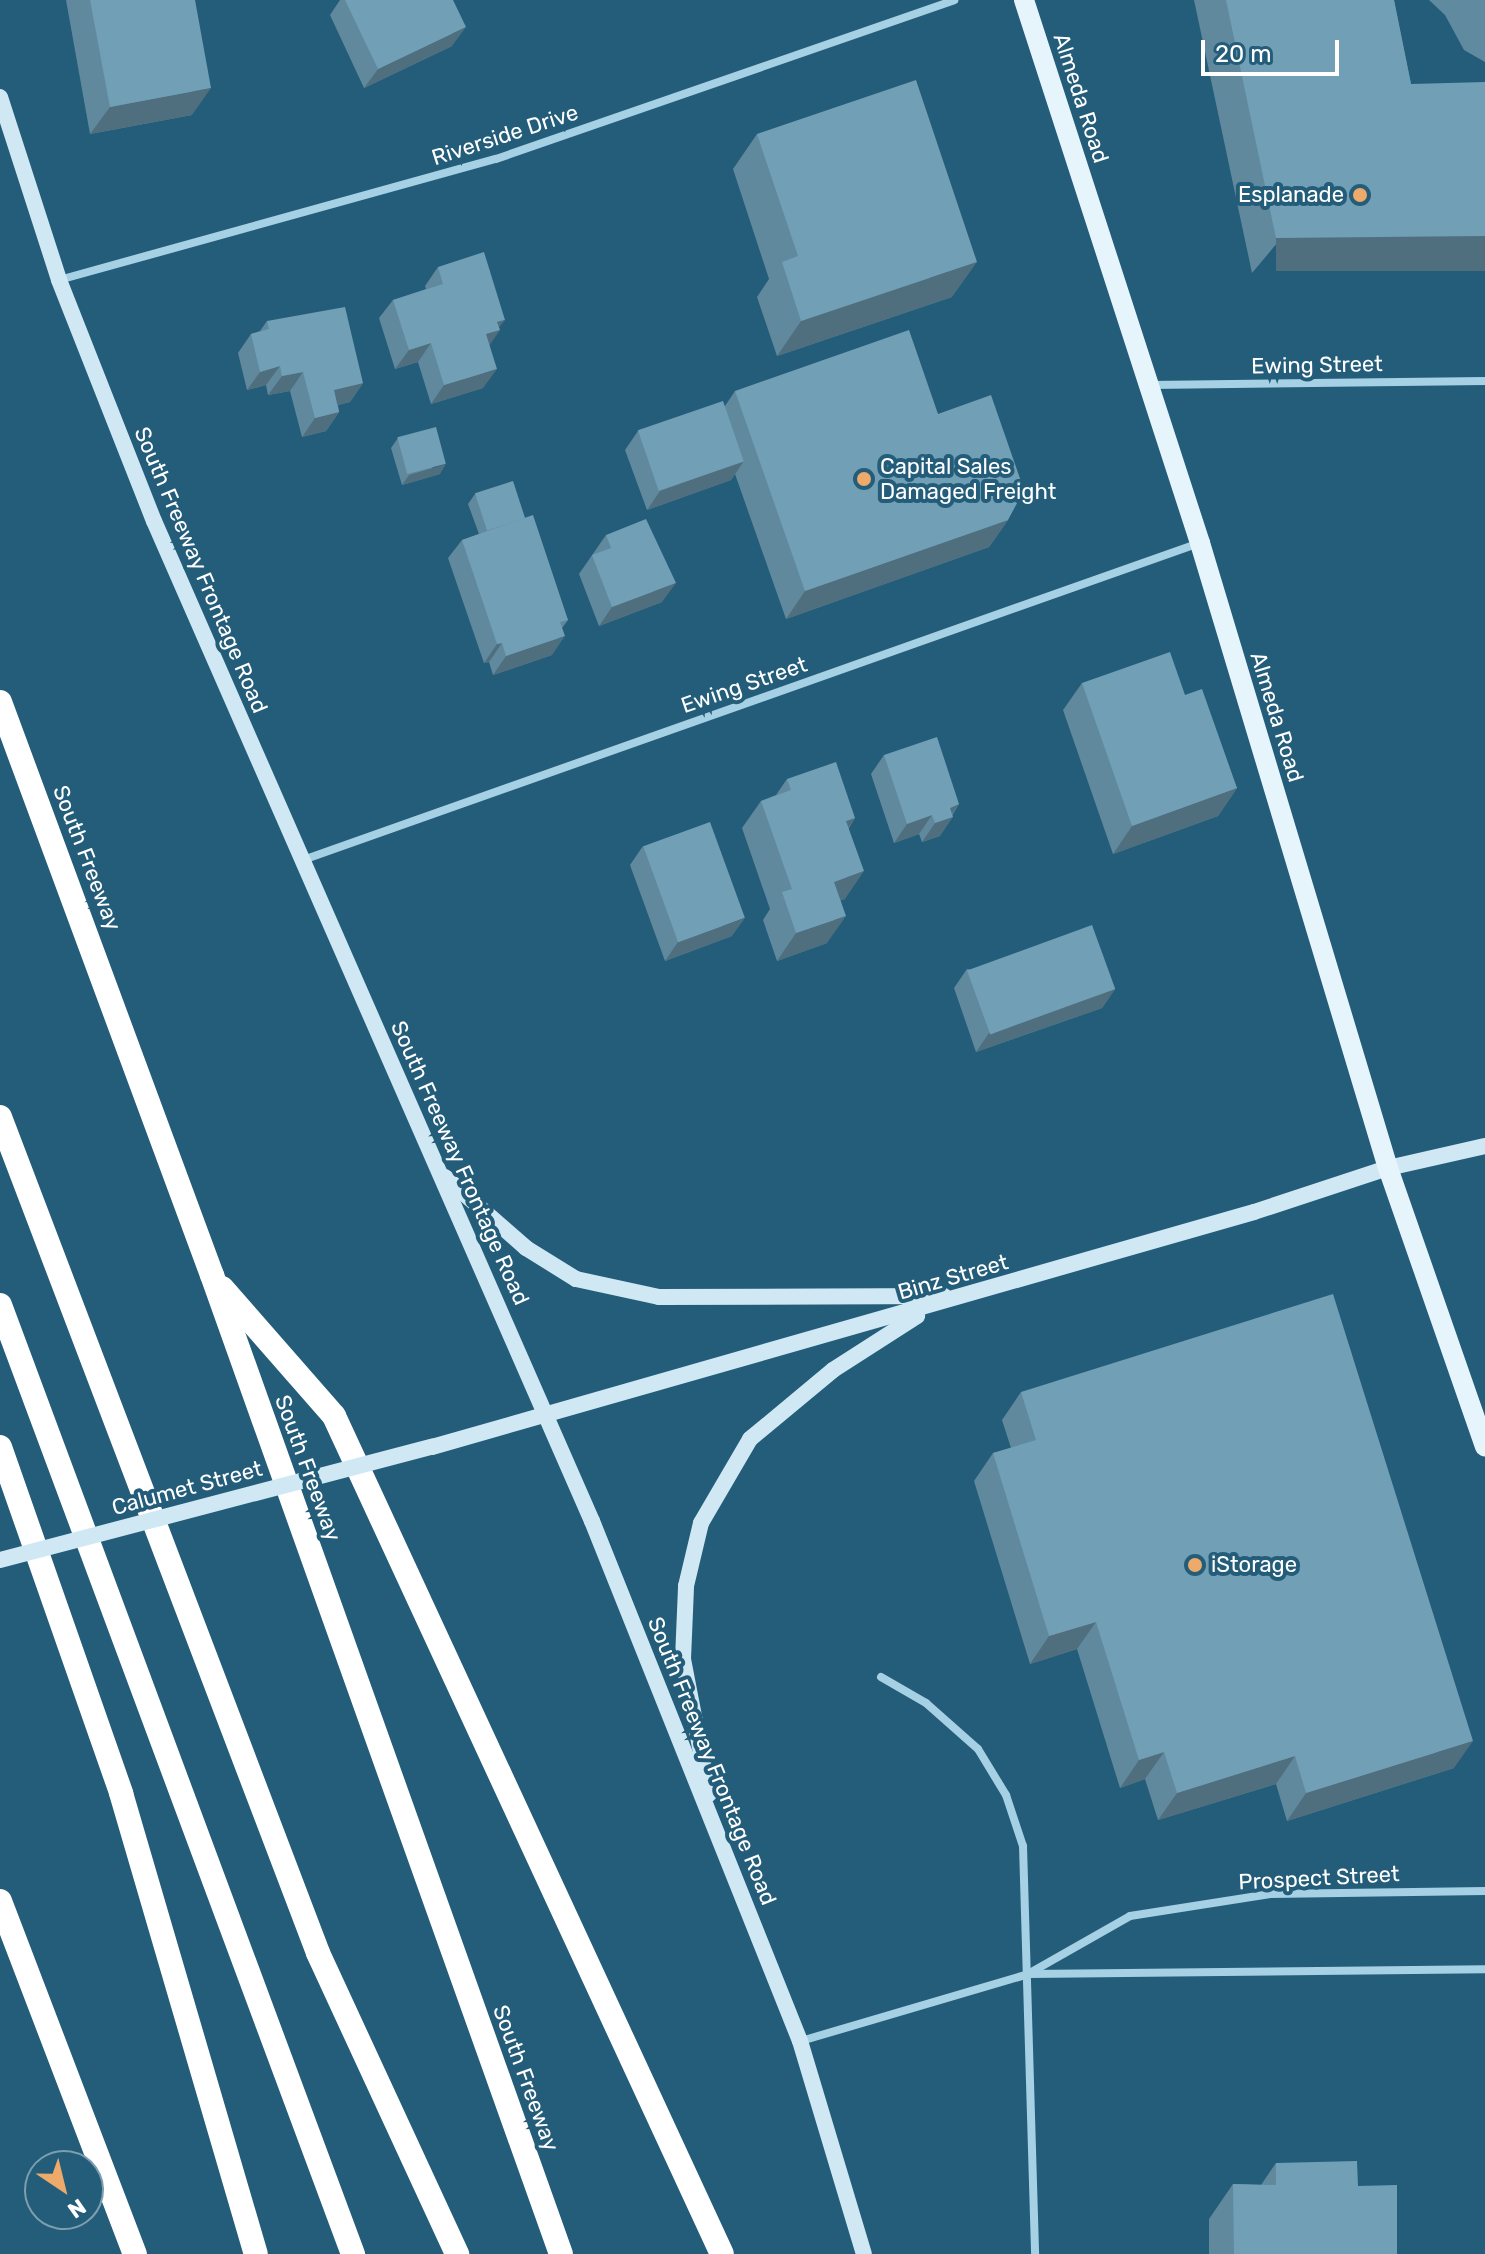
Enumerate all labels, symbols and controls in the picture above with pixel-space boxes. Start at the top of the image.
scale bar [1205,24,1343,74]
street label: Almeda Road [1048,30,1114,166]
text: 20 m [1215,40,1272,68]
street label: Riverside Drive [428,99,582,171]
place label: Esplanade [1238,182,1344,208]
marker: Esplanade [1351,186,1369,204]
street label: Ewing Street [1251,351,1383,379]
street label: South Freeway Frontage Road [128,423,274,717]
place label: Capital Sales Damaged Freight [880,453,1056,504]
marker: Capital Sales Damaged Freight [855,470,873,488]
street label: Almeda Road [1245,649,1309,785]
street label: Ewing Street [678,651,810,719]
street label: South Freeway [47,782,127,934]
street label: South Freeway Frontage Road [385,1017,535,1309]
street label: Binz Street [895,1249,1011,1305]
street label: South Freeway [269,1391,347,1545]
street label: Calumet Street [109,1455,265,1521]
place label: iStorage [1211,1552,1297,1578]
marker: iStorage [1186,1556,1204,1574]
street label: South Freeway Frontage Road [642,1613,782,1909]
street label: Prospect Street [1238,1861,1400,1895]
street label: South Freeway [487,2001,565,2155]
north arrow [24,2150,104,2230]
text: N [63,2193,91,2224]

